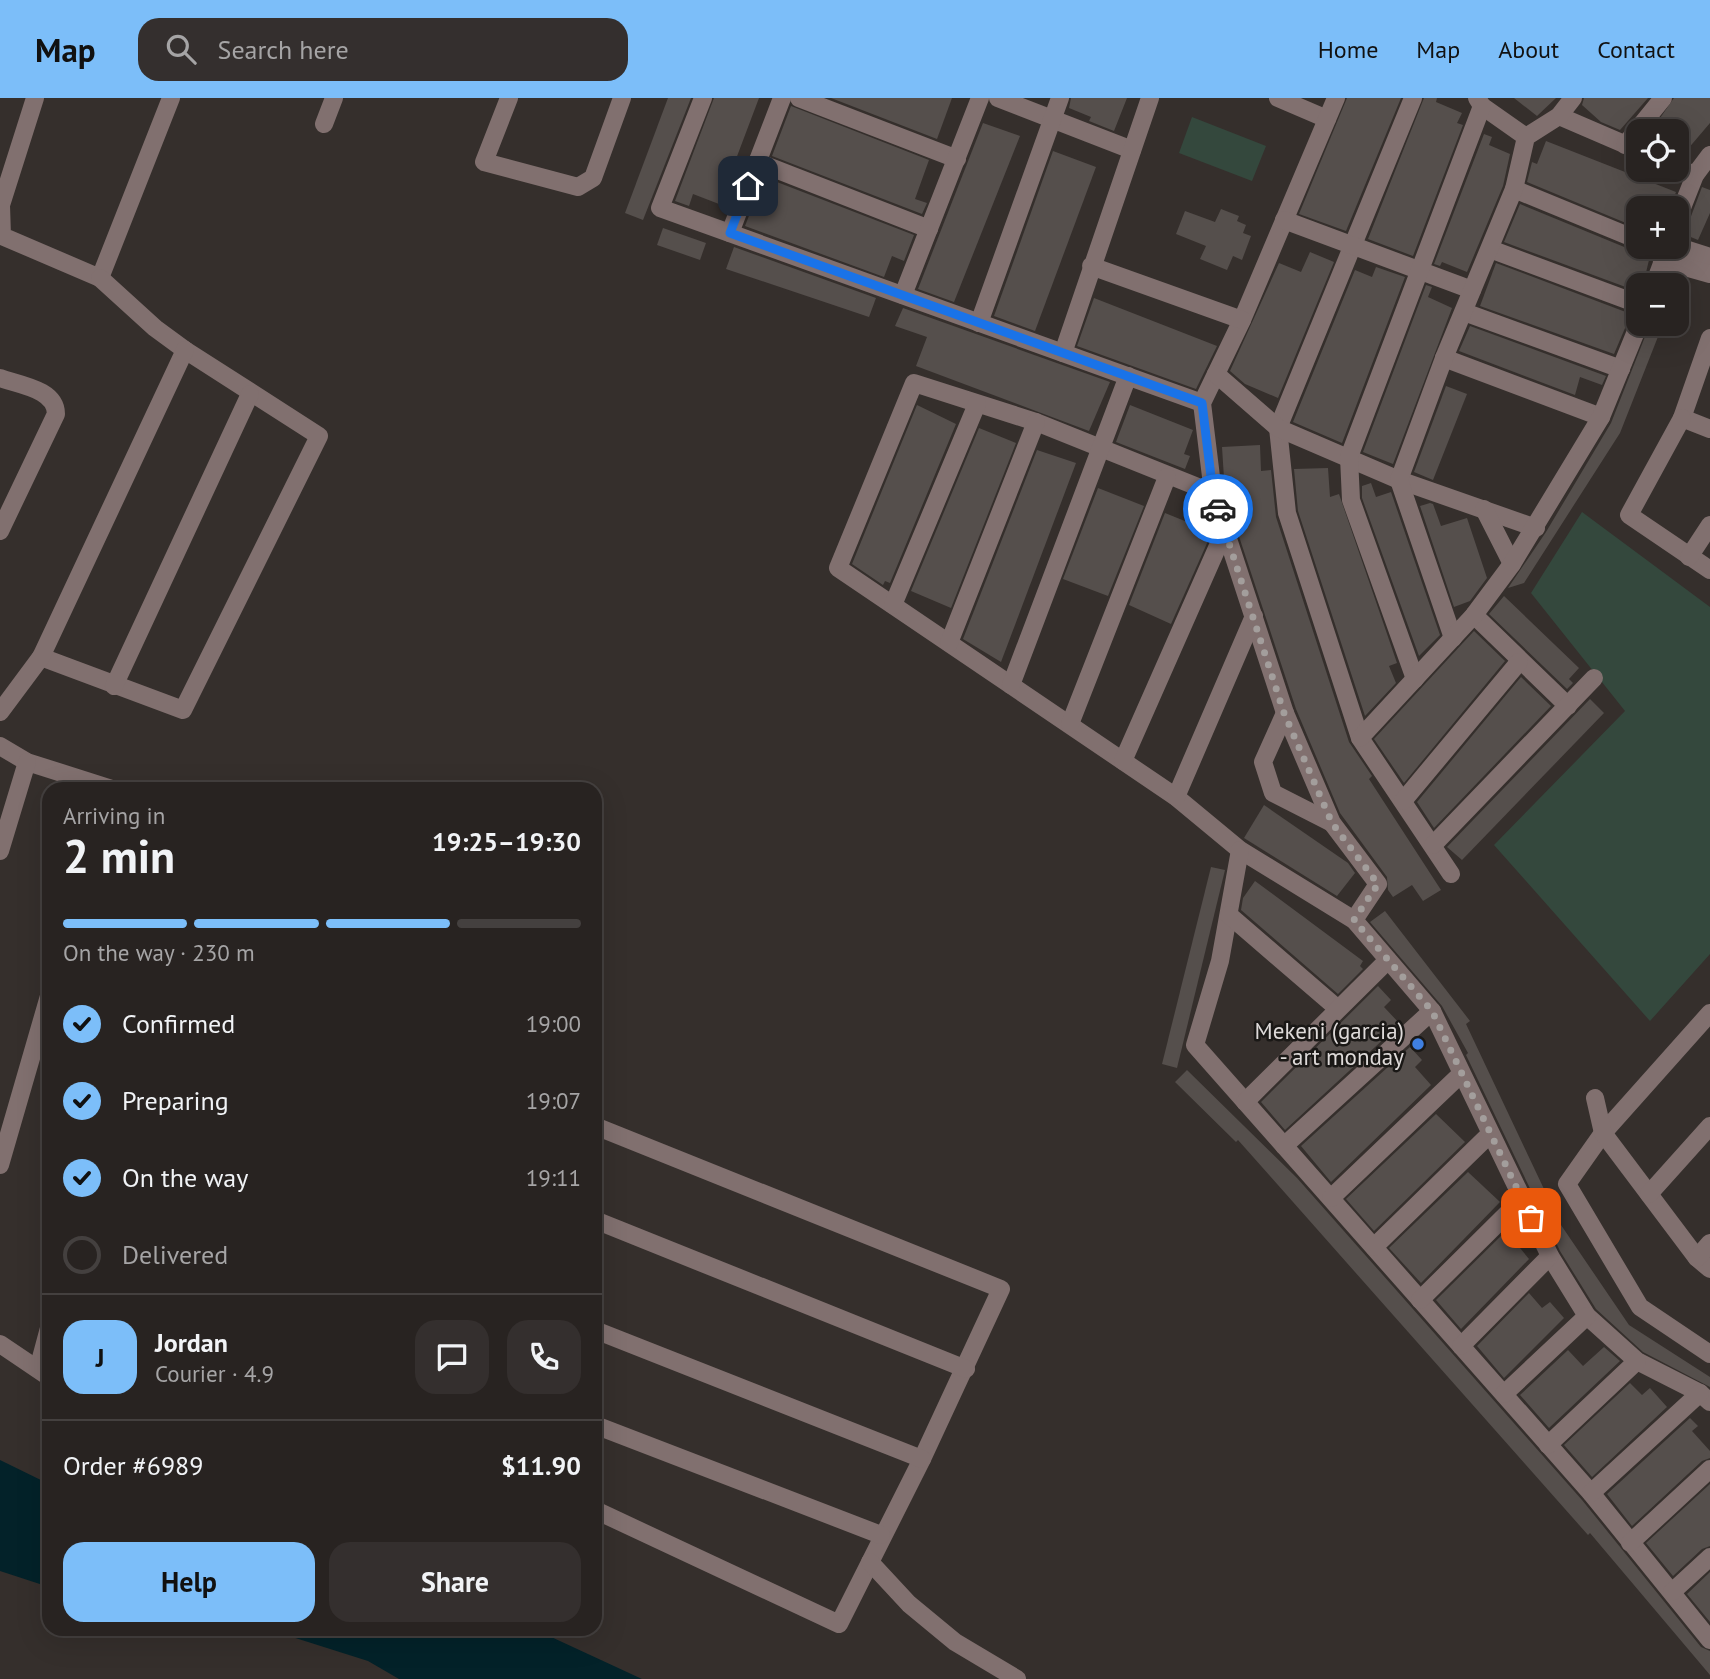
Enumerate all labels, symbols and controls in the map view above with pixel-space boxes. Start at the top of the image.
search box [138,18,628,81]
text: Map [35,28,96,71]
icon: search [162,30,200,68]
text: Search here [218,33,349,66]
text: Home [1318,34,1378,65]
text: Map [1416,34,1460,65]
text: About [1498,34,1559,65]
text: Contact [1597,34,1675,65]
map controls [1626,119,1689,336]
button: locate [1626,119,1689,182]
pin [718,156,778,216]
icon: home [729,167,767,205]
button: + [1626,196,1689,259]
button: − [1626,273,1689,336]
courier [1183,474,1253,544]
icon: car [1199,490,1237,528]
text: Arriving in [63,801,165,830]
text: 19:25–19:30 [432,825,581,858]
text: 2 min [63,826,175,886]
text: On the way · 230 m [63,938,255,967]
icon: check [63,1005,101,1043]
text: Confirmed [122,1007,235,1040]
text: 19:00 [526,1009,581,1038]
place label: Mekeni (garcia) - art monday [1255,1016,1404,1071]
marker: Mekeni (garcia) - art monday [1410,1036,1426,1052]
icon: check [63,1082,101,1120]
text: Preparing [122,1084,229,1117]
text: 19:07 [526,1086,581,1115]
icon: check [63,1159,101,1197]
text: On the way [122,1161,248,1194]
text: 19:11 [526,1163,581,1192]
pin [1501,1188,1561,1248]
icon: bag [1512,1199,1550,1237]
text: Delivered [122,1238,228,1271]
button: chat [415,1320,489,1394]
button: phone [507,1320,581,1394]
text: Jordan [155,1326,228,1359]
text: J [96,1341,104,1374]
text: Courier · 4.9 [155,1359,274,1388]
text: Order #6989 [63,1449,203,1482]
text: $11.90 [501,1449,581,1482]
button: Help [63,1542,315,1622]
button: Share [329,1542,581,1622]

